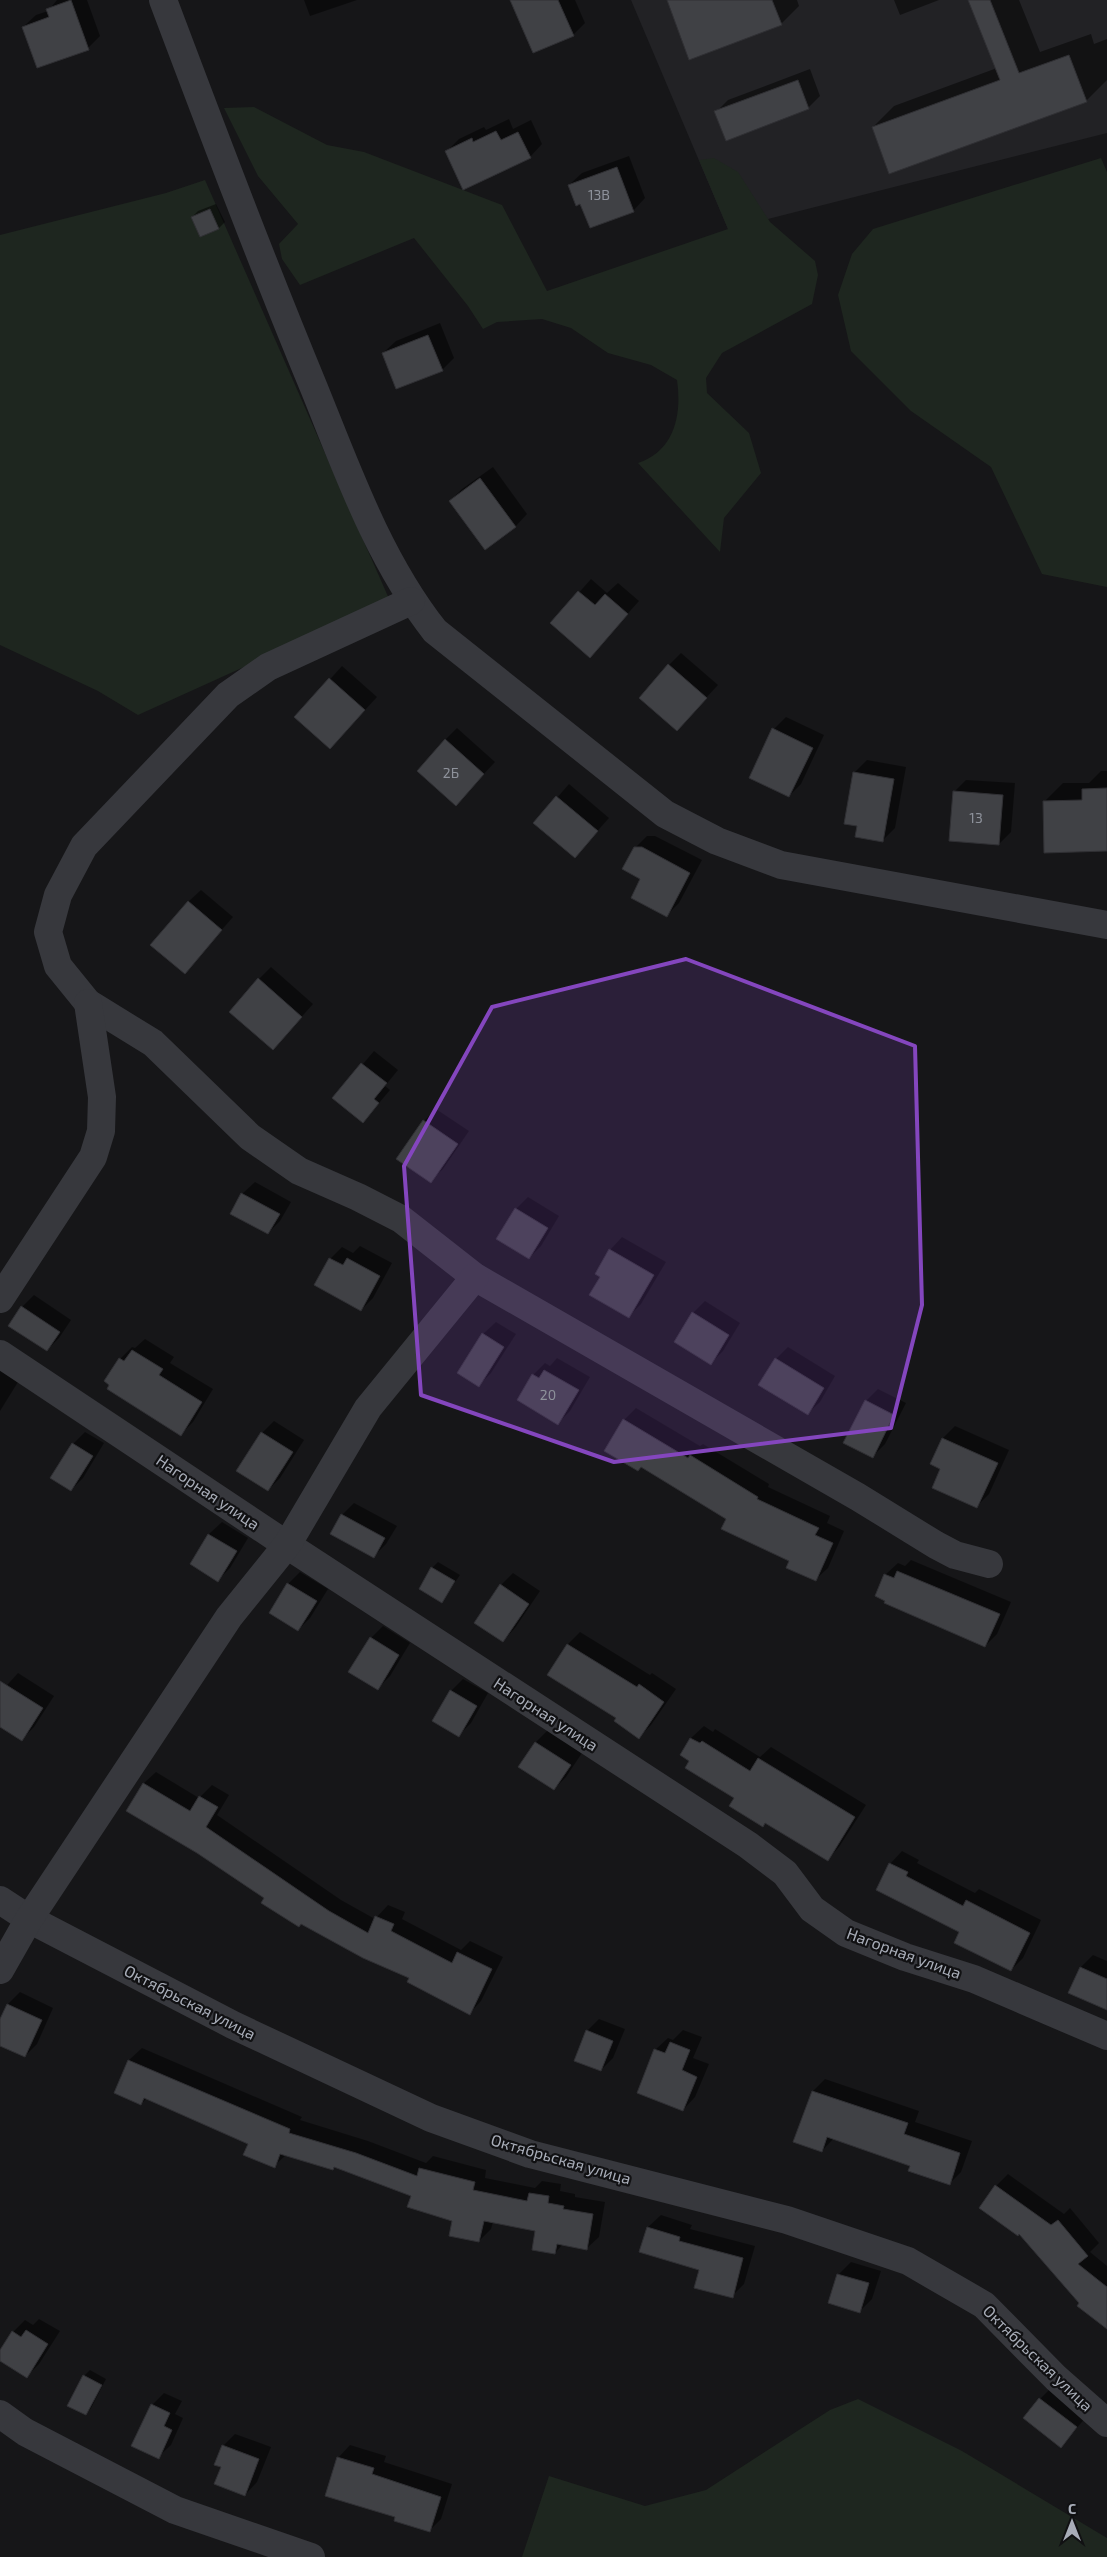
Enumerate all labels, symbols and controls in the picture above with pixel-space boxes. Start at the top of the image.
house number: 13В [588,186,610,203]
house number: 2Б [443,764,459,781]
house number: 13 [969,809,983,826]
house number: 20 [540,1386,556,1403]
street label: Нагорная улица [153,1450,263,1534]
street label: Нагорная улица [490,1673,602,1755]
street label: Нагорная улица [844,1923,964,1983]
street label: Октябрьская улица [121,1960,259,2044]
street label: Октябрьская улица [489,2129,633,2189]
street label: Октябрьская улица [979,2301,1097,2415]
north arrow [1047,2497,1097,2547]
text: С [1068,2500,1076,2517]

